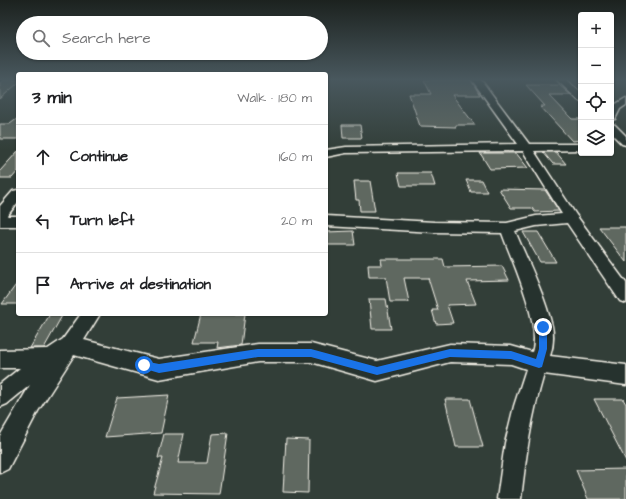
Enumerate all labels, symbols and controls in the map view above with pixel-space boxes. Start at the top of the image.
map controls [578,12,614,156]
button: + [578,12,614,48]
search box [16,16,328,60]
icon: search [30,27,52,49]
text: Search here [62,28,151,49]
button: − [578,48,614,84]
button: locate [578,84,614,120]
text: 3 min [32,86,72,110]
text: Walk · 180 m [237,89,312,107]
button: layers [578,120,614,156]
icon: ahead [32,146,54,168]
text: Continue [70,146,128,167]
text: 160 m [279,148,312,166]
icon: left [32,210,54,232]
text: Turn left [70,210,134,231]
text: 20 m [281,212,312,230]
icon: arrive [32,274,54,296]
text: Arrive at destination [70,274,211,295]
route end [534,318,552,336]
route start [135,356,153,374]

